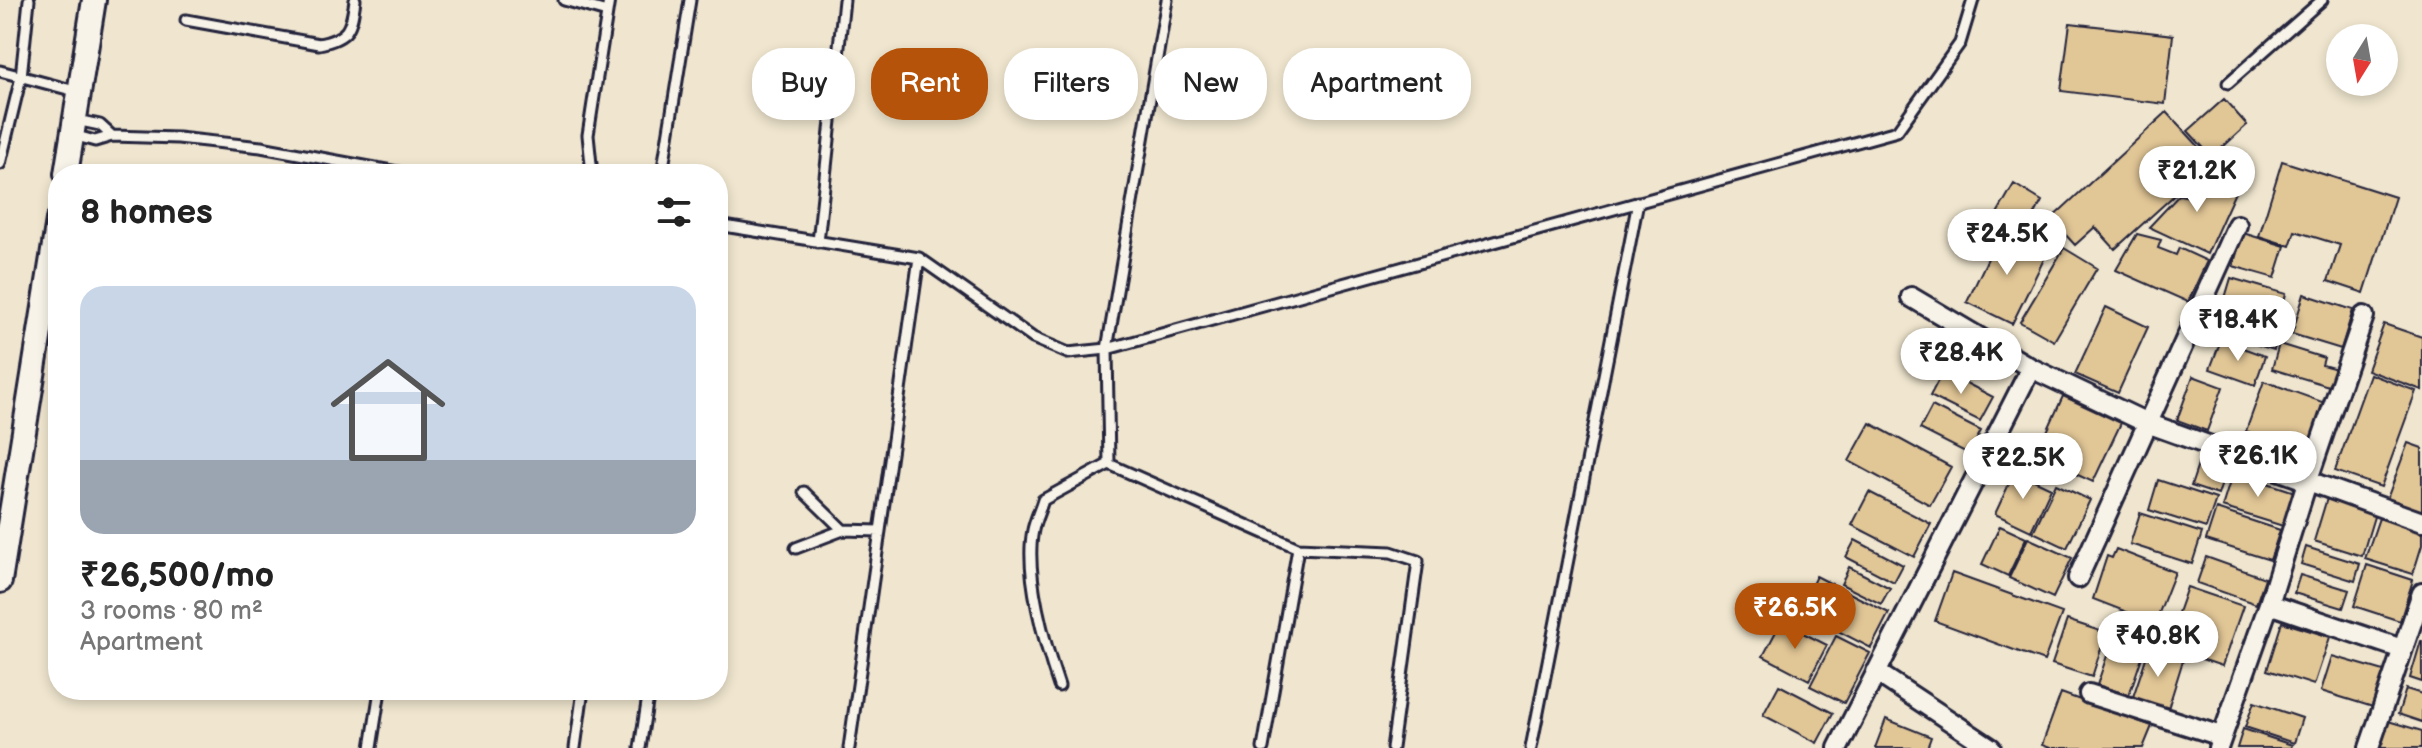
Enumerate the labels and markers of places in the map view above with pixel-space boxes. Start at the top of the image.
pin: ₹21.2K [2132,146,2262,214]
pin: ₹24.5K [1942,209,2072,277]
pin: ₹18.4K [2173,295,2303,363]
pin: ₹28.4K [1896,328,2026,396]
pin: ₹26.1K [2193,431,2323,499]
pin: ₹22.5K [1958,433,2088,501]
pin: ₹26.5K [1730,583,1860,651]
pin: ₹40.8K [2093,611,2223,679]

